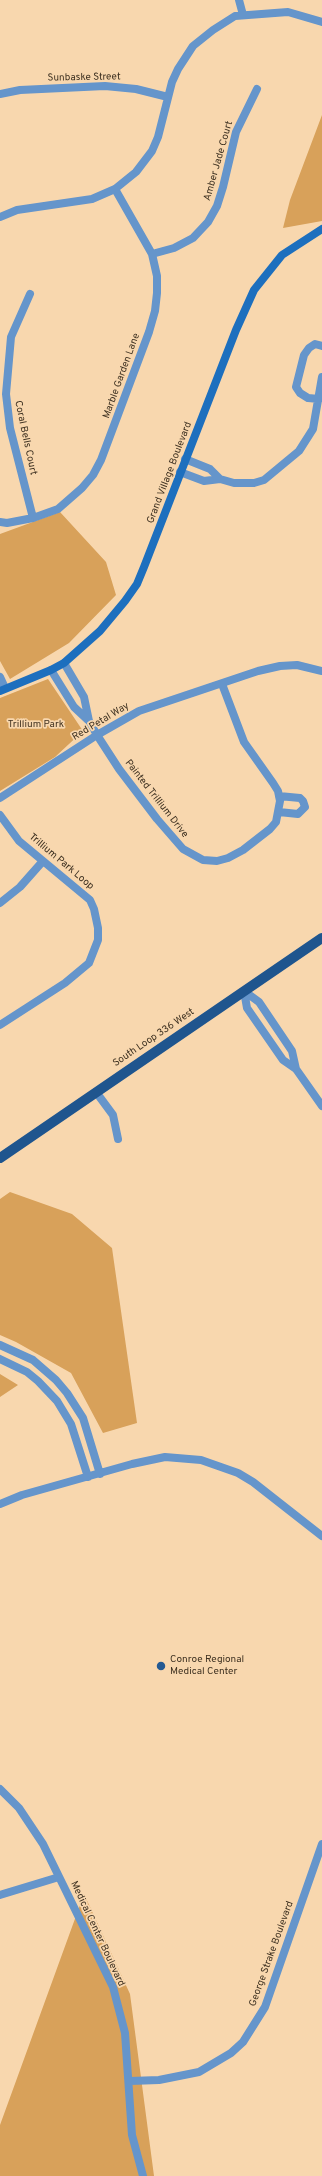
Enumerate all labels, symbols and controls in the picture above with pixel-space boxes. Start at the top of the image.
street label: Sunbaske Street [47,71,121,85]
street label: Amber Jade Court [202,120,236,202]
street label: Marble Garden Lane [101,332,143,420]
street label: Coral Bells Court [11,400,39,476]
street label: Grand Village Boulevard [145,420,195,526]
street label: Red Petal Way [70,700,132,744]
park label: Trillium Park [8,719,64,731]
street label: Painted Trillium Drive [122,758,190,840]
street label: Trillium Park Loop [26,831,96,893]
street label: South Loop 336 West [111,1006,197,1070]
place label: Conroe Regional Medical Center [170,1654,244,1678]
marker: Conroe Regional Medical Center [155,1660,167,1672]
street label: Medical Center Boulevard [67,1879,127,1989]
street label: George Strake Boulevard [247,1900,297,2008]

